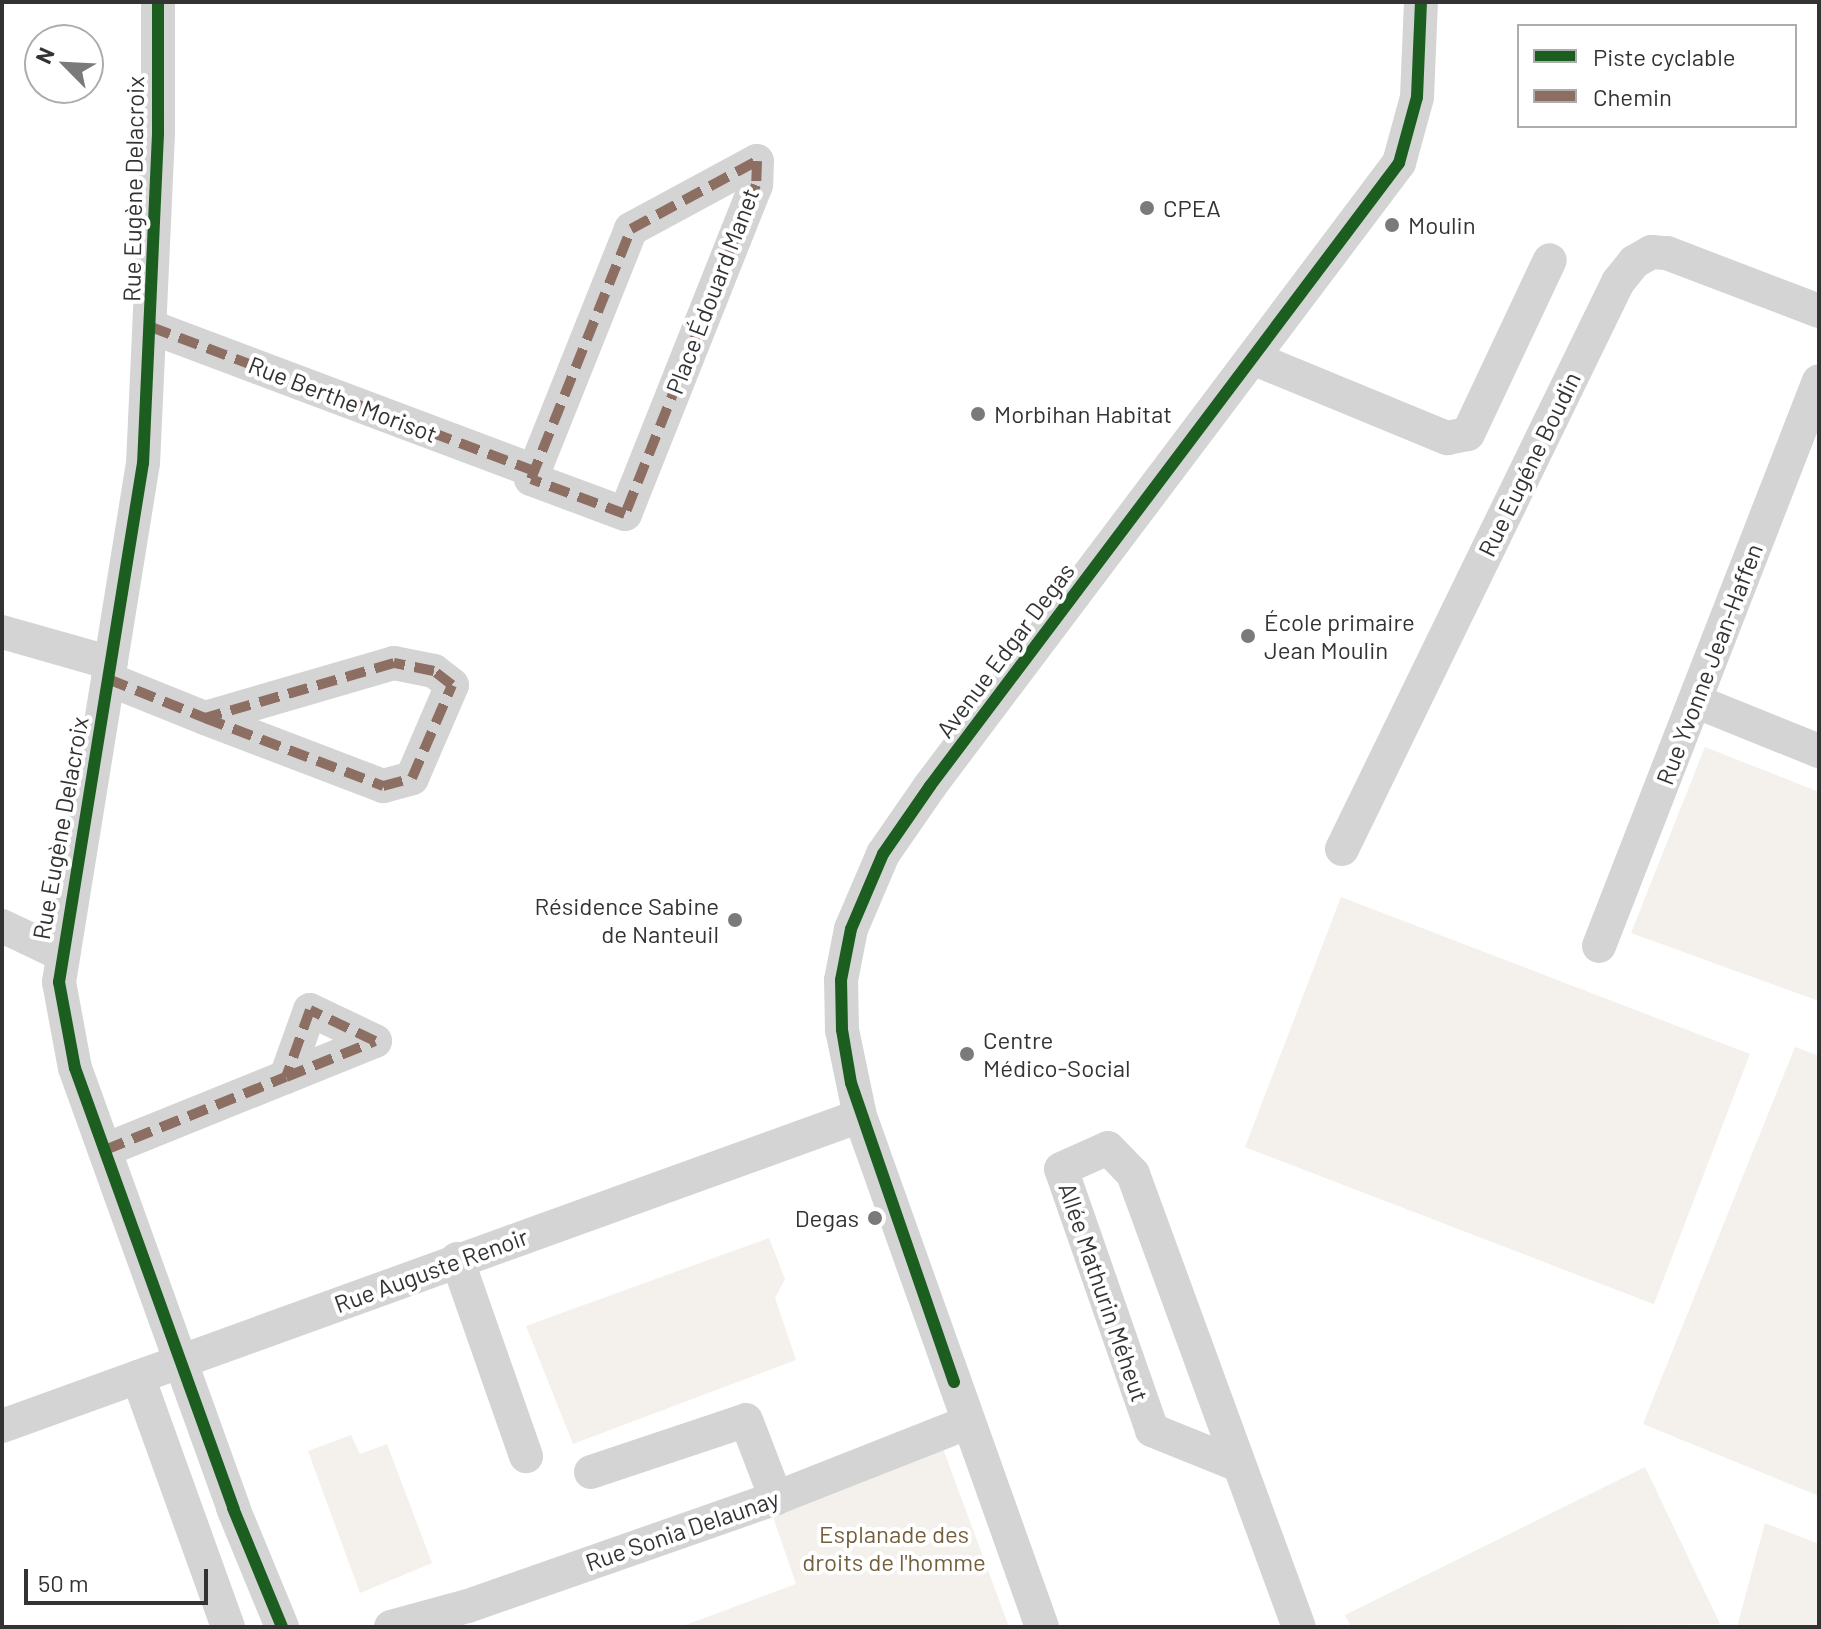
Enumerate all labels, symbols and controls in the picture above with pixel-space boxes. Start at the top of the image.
north arrow [24,24,104,104]
legend [1517,24,1797,128]
text: Piste cyclable [1593,42,1736,71]
text: N [29,43,59,67]
street label: Rue Eugène Delacroix [117,76,149,302]
text: Chemin [1593,82,1672,111]
street label: Place Édouard Manet [660,184,764,398]
place label: CPEA [1163,194,1221,222]
marker: CPEA [1138,199,1156,217]
place label: Moulin [1408,211,1476,239]
marker: Moulin [1383,216,1401,234]
street label: Rue Berthe Morisot [245,350,441,448]
street label: Rue Eugéne Boudin [1472,367,1586,561]
place label: Morbihan Habitat [994,400,1172,428]
marker: Morbihan Habitat [969,405,987,423]
street label: Rue Yvonne Jean-Haffen [1650,539,1768,789]
street label: Avenue Edgar Degas [930,557,1080,743]
place label: École primaire Jean Moulin [1264,608,1415,664]
marker: École primaire Jean Moulin [1239,627,1257,645]
street label: Rue Eugène Delacroix [26,714,94,942]
place label: Résidence Sabine de Nanteuil [534,892,719,948]
marker: Résidence Sabine de Nanteuil [726,911,744,929]
place label: Centre Médico-Social [983,1026,1131,1082]
marker: Centre Médico-Social [958,1045,976,1063]
street label: Allée Mathurin Méheut [1053,1179,1155,1405]
place label: Degas [795,1204,859,1232]
marker: Degas [866,1209,884,1227]
street label: Rue Auguste Renoir [330,1222,532,1318]
street label: Rue Sonia Delaunay [581,1483,783,1577]
park label: Esplanade des droits de l'homme [802,1520,986,1576]
scale bar [28,1553,212,1603]
text: 50 m [38,1568,89,1597]

